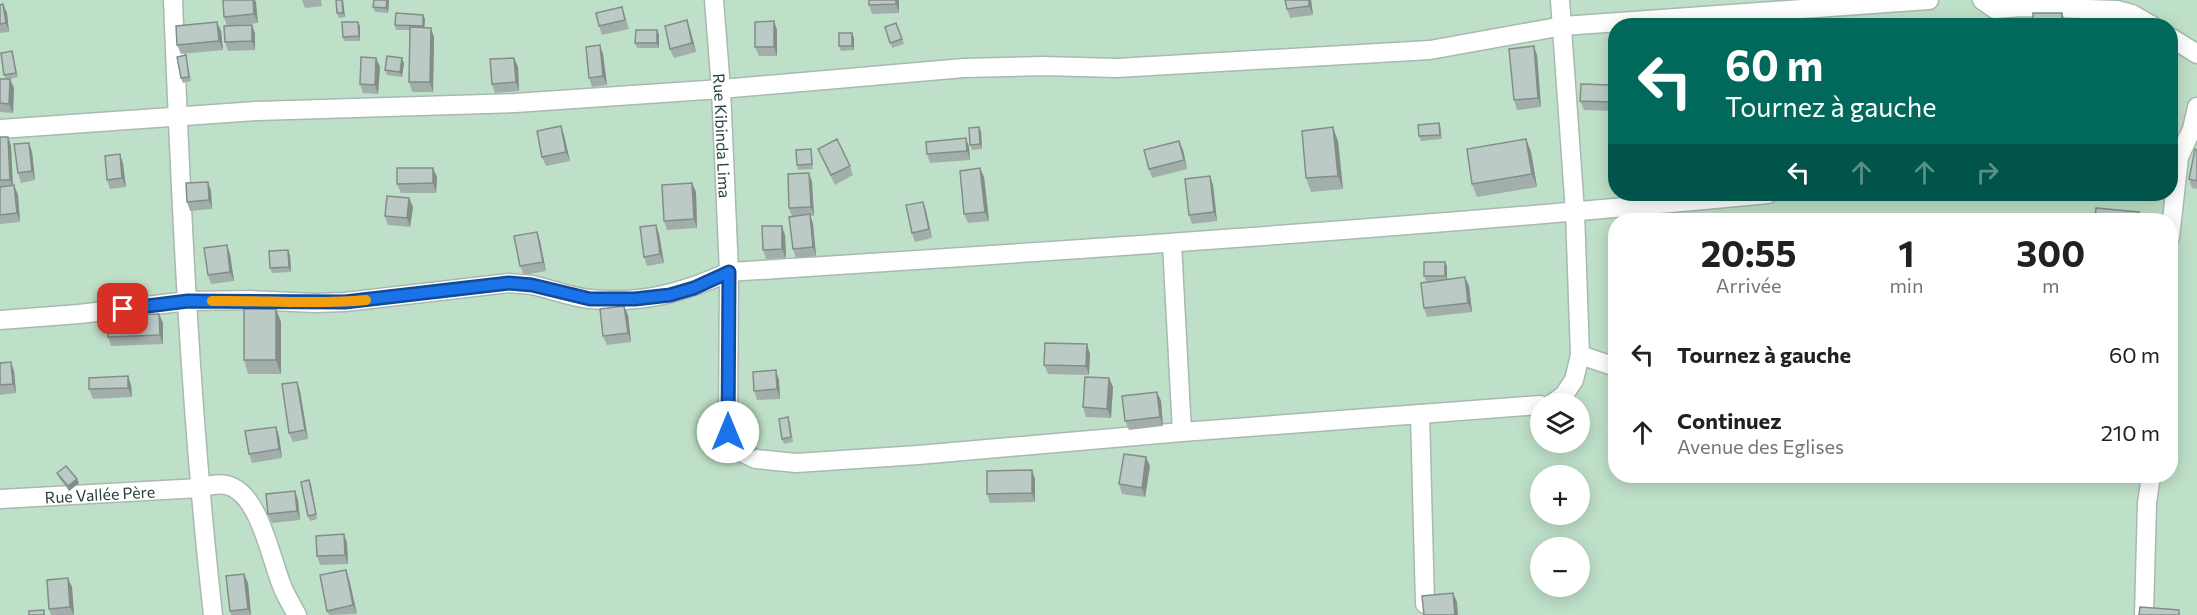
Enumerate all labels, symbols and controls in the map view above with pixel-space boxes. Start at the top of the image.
text: 60 m [1725,38,1824,90]
icon: left [1626,42,1704,120]
street label: Rue Kibinda Lima [710,72,735,199]
text: Tournez à gauche [1725,90,1936,123]
icon: left [1782,156,1815,189]
icon: ahead [1845,156,1878,189]
icon: ahead [1908,156,1941,189]
icon: right [1971,156,2004,189]
text: 20:55 [1701,230,1797,274]
text: 1 [1898,230,1915,274]
text: 300 [2016,230,2085,274]
text: Arrivée [1716,273,1782,297]
text: min [1889,273,1923,297]
text: m [2042,273,2059,297]
pin [97,283,148,334]
icon: arrive [106,292,139,325]
icon: left [1626,338,1659,371]
text: Tournez à gauche [1677,341,1851,368]
text: 60 m [2109,341,2160,368]
map controls [1530,393,1590,597]
button: layers [1530,393,1590,453]
position arrow [696,400,760,464]
text: Continuez [1677,407,1782,434]
icon: ahead [1626,416,1659,449]
text: 210 m [2101,419,2160,446]
text: Avenue des Eglises [1677,434,1844,458]
button: + [1530,465,1590,525]
street label: Rue Vallée Père [44,481,156,506]
button: − [1530,537,1590,597]

